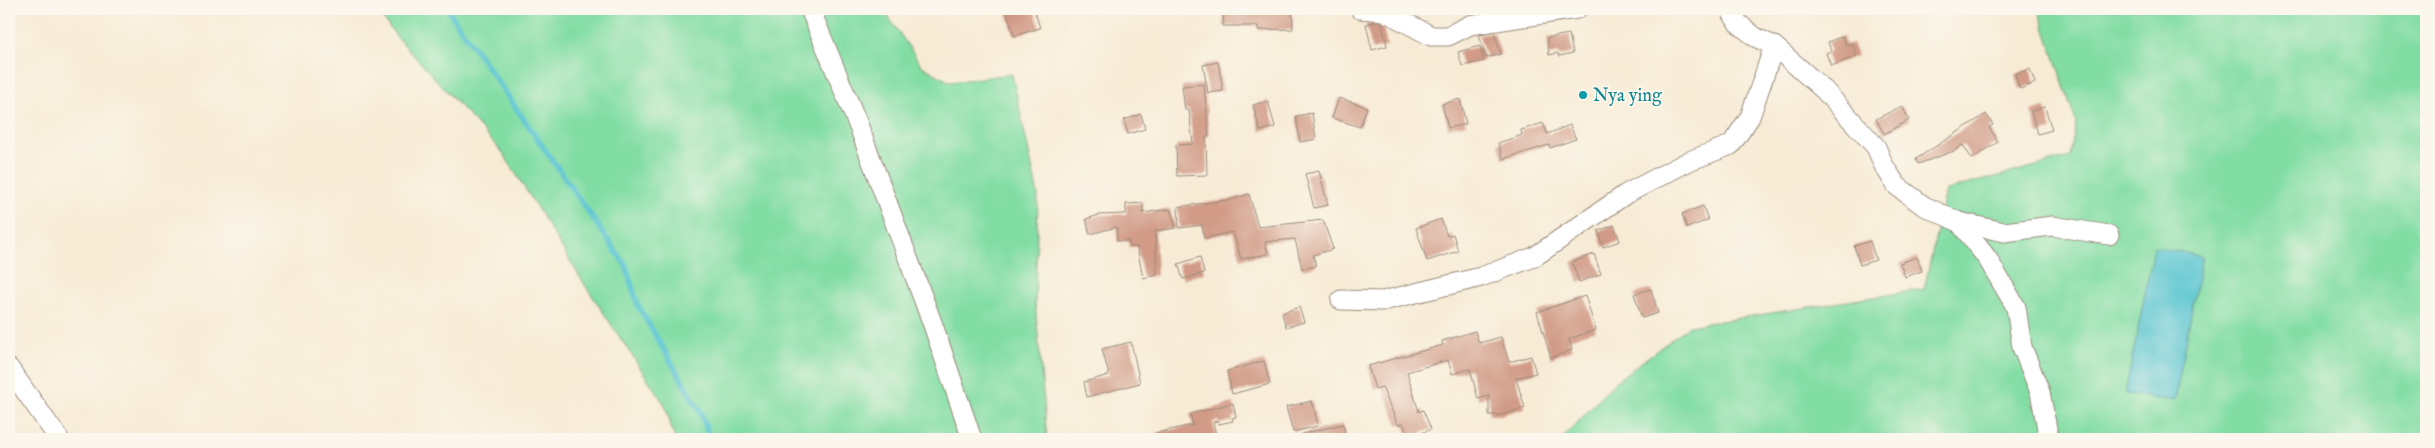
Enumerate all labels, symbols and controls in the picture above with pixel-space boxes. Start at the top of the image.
place label: Nya ying [1593,85,1662,108]
marker: Nya ying [1577,89,1589,101]

